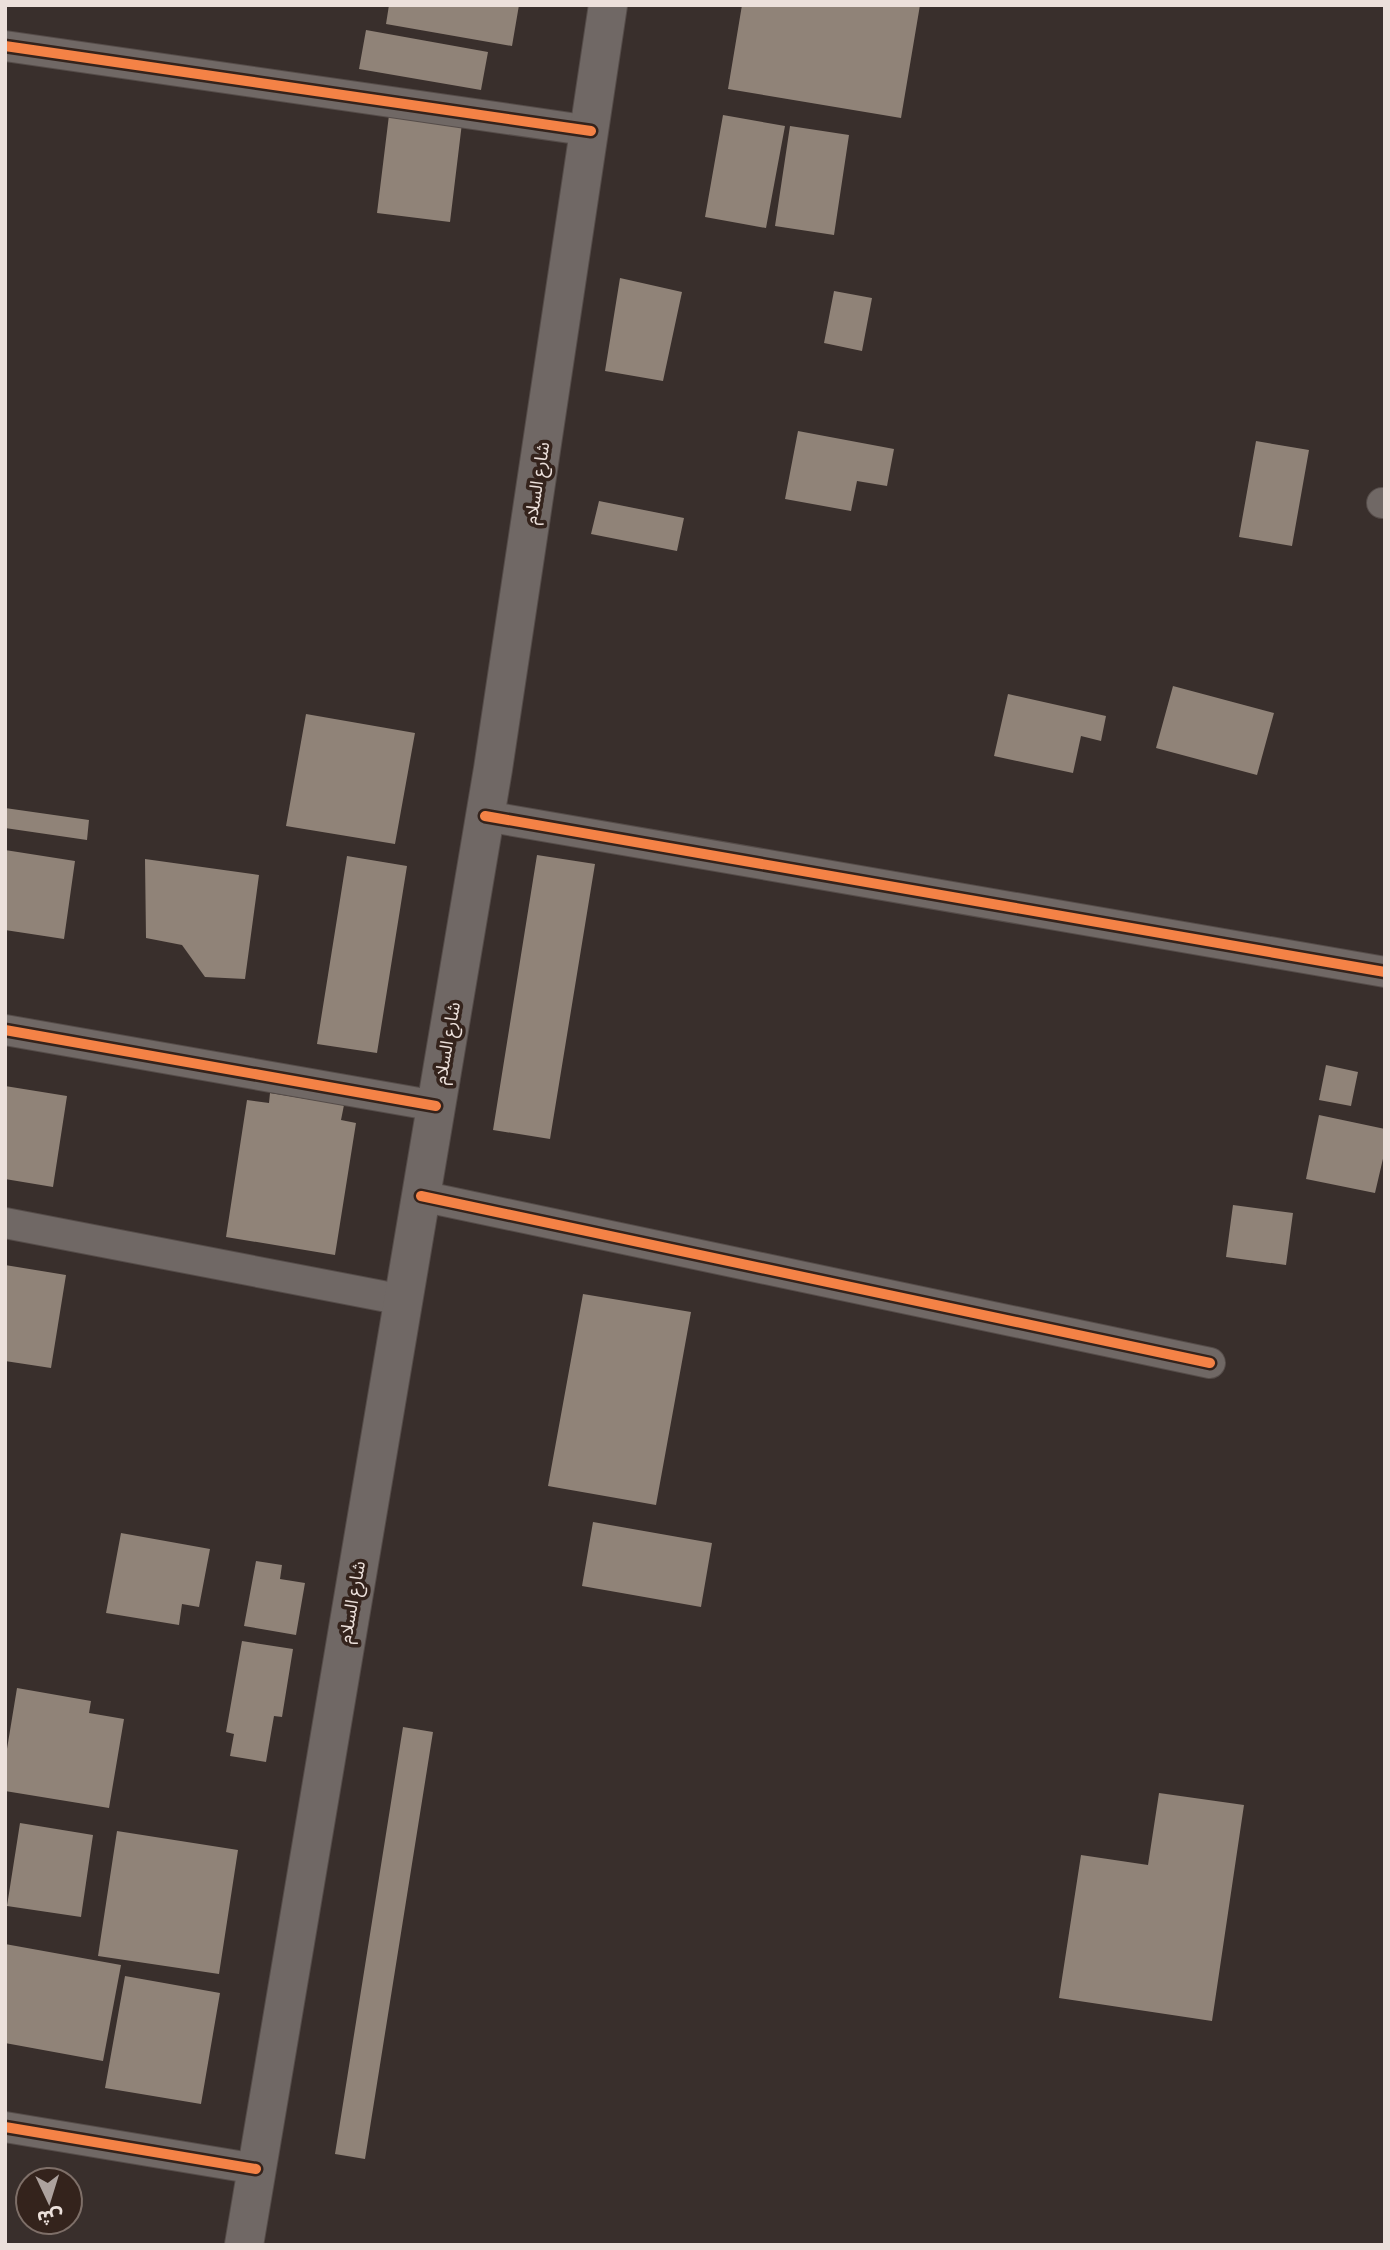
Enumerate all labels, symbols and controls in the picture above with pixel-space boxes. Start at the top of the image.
street label: شارع السلام [520,440,557,526]
street label: شارع السلام [429,1000,468,1086]
street label: شارع السلام [334,1559,373,1645]
north arrow [14,2166,84,2236]
text: ش [36,2205,64,2230]

